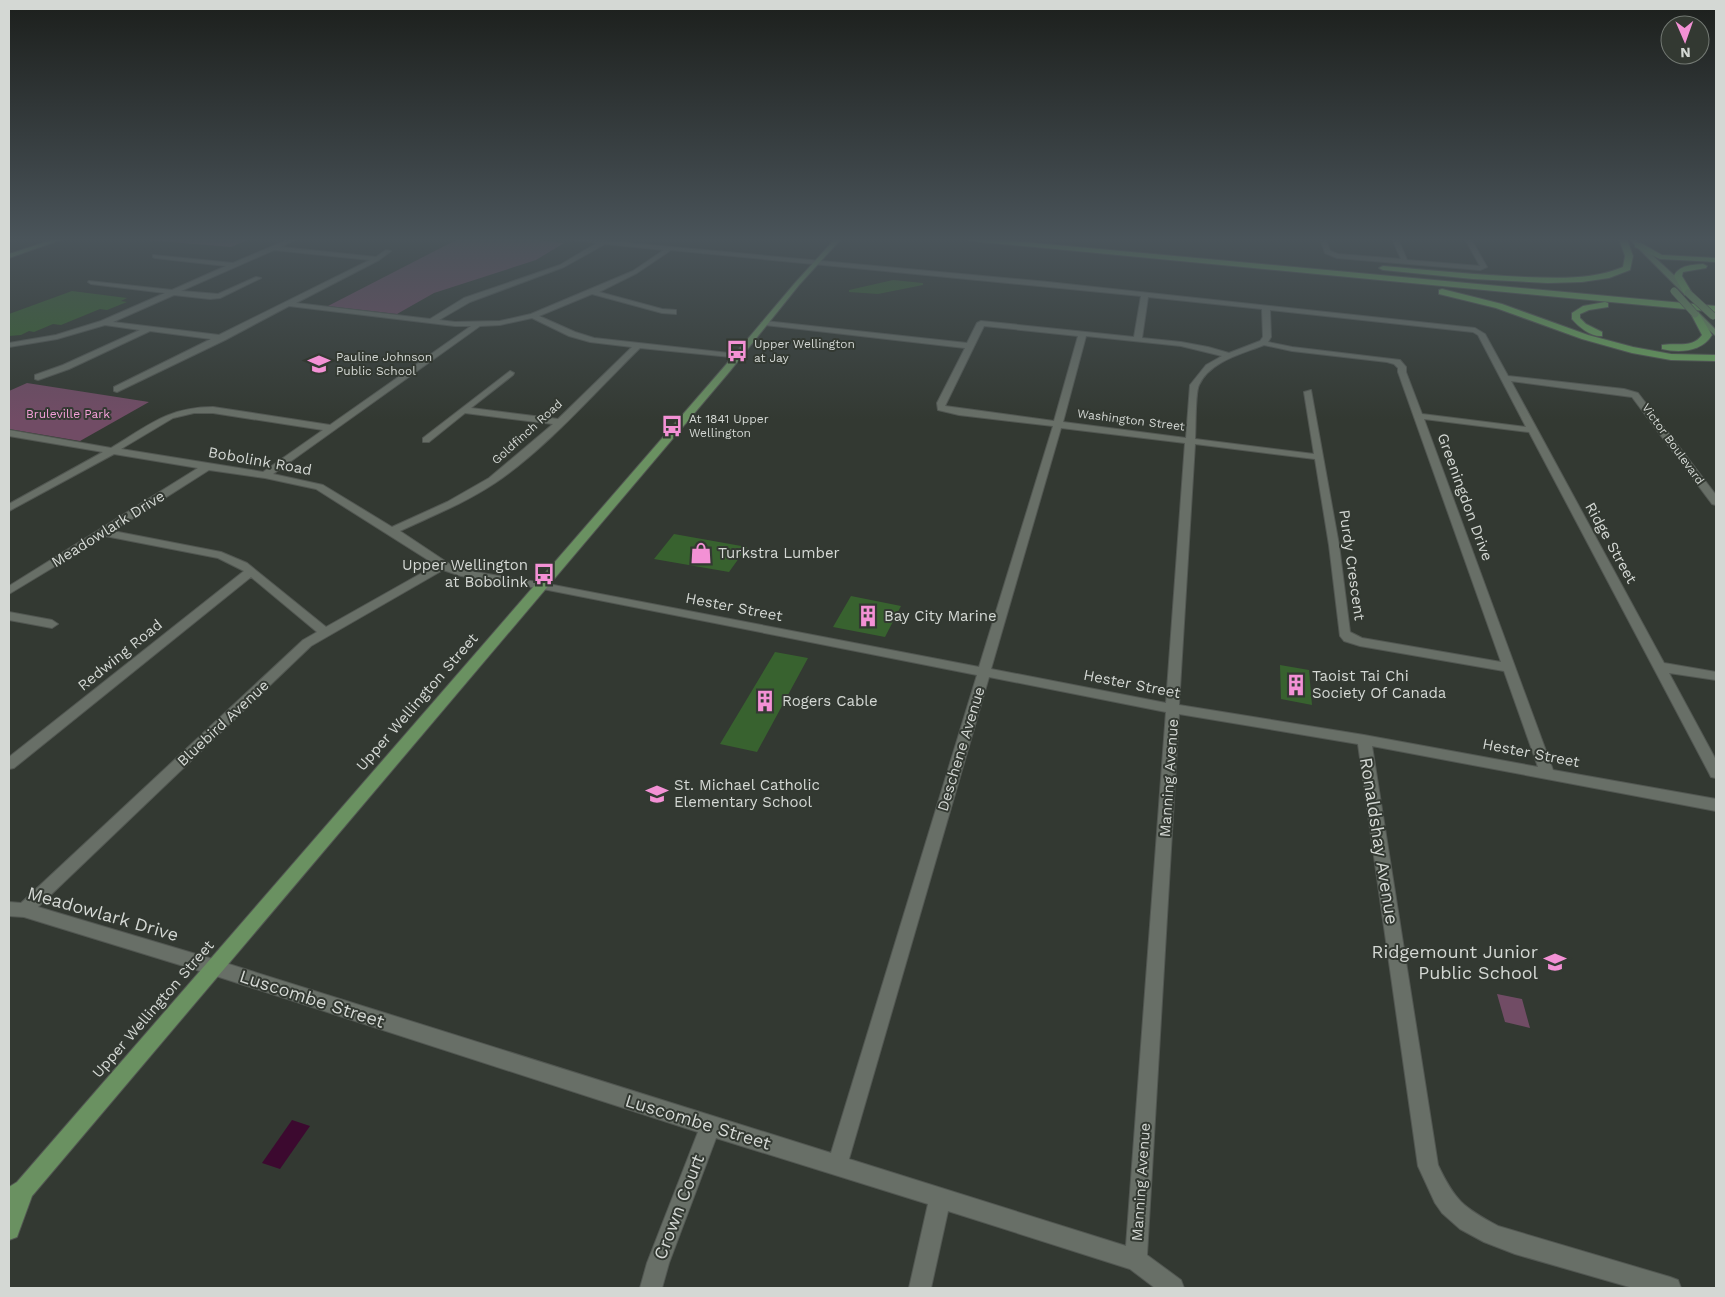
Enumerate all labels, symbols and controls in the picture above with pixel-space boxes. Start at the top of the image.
north arrow [1660,15,1710,65]
text: N [1680,45,1691,61]
place label: Upper Wellington at Jay [754,337,855,365]
bus stop icon: Upper Wellington at Jay [724,338,750,364]
place label: Pauline Johnson Public School [336,350,432,378]
school or university icon: Pauline Johnson Public School [306,351,332,377]
street label: Goldfinch Road [489,397,565,467]
street label: Victor Boulevard [1639,401,1707,487]
street label: Washington Street [1076,406,1186,434]
park label: Bruleville Park [26,407,110,421]
place label: At 1841 Upper Wellington [689,412,769,440]
bus stop icon: At 1841 Upper Wellington [659,413,685,439]
street label: Greeningdon Drive [1434,431,1496,563]
street label: Bobolink Road [207,443,313,479]
street label: Meadowlark Drive [48,487,168,571]
street label: Ridge Street [1581,499,1641,587]
street label: Purdy Crescent [1335,509,1369,622]
shop icon: Turkstra Lumber [688,540,714,566]
place label: Turkstra Lumber [718,544,840,562]
place label: Upper Wellington at Bobolink [402,556,528,591]
bus stop icon: Upper Wellington at Bobolink [531,561,557,587]
street label: Hester Street [684,589,785,625]
building icon: Bay City Marine [855,603,881,629]
place label: Bay City Marine [884,607,997,625]
street label: Redwing Road [74,615,166,695]
street label: Upper Wellington Street [352,629,482,774]
street label: Hester Street [1082,666,1183,702]
place label: Taoist Tai Chi Society Of Canada [1312,667,1447,702]
building icon: Taoist Tai Chi Society Of Canada [1283,672,1309,698]
street label: Bluebird Avenue [174,676,272,770]
street label: Deschene Avenue [934,685,988,813]
building icon: Rogers Cable [752,688,778,714]
place label: Rogers Cable [782,692,878,710]
street label: Manning Avenue [1156,718,1182,838]
street label: Hester Street [1481,735,1582,771]
street label: Ronaldshay Avenue [1356,756,1403,926]
place label: St. Michael Catholic Elementary School [674,776,820,811]
school or university icon: St. Michael Catholic Elementary School [644,781,670,807]
street label: Meadowlark Drive [25,882,181,945]
street label: Upper Wellington Street [88,936,218,1081]
place label: Ridgemount Junior Public School [1372,941,1538,983]
school or university icon: Ridgemount Junior Public School [1542,949,1568,975]
street label: Luscombe Street [237,965,388,1032]
street label: Luscombe Street [623,1089,774,1154]
street label: Manning Avenue [1128,1122,1154,1242]
street label: Crown Court [649,1151,708,1262]

